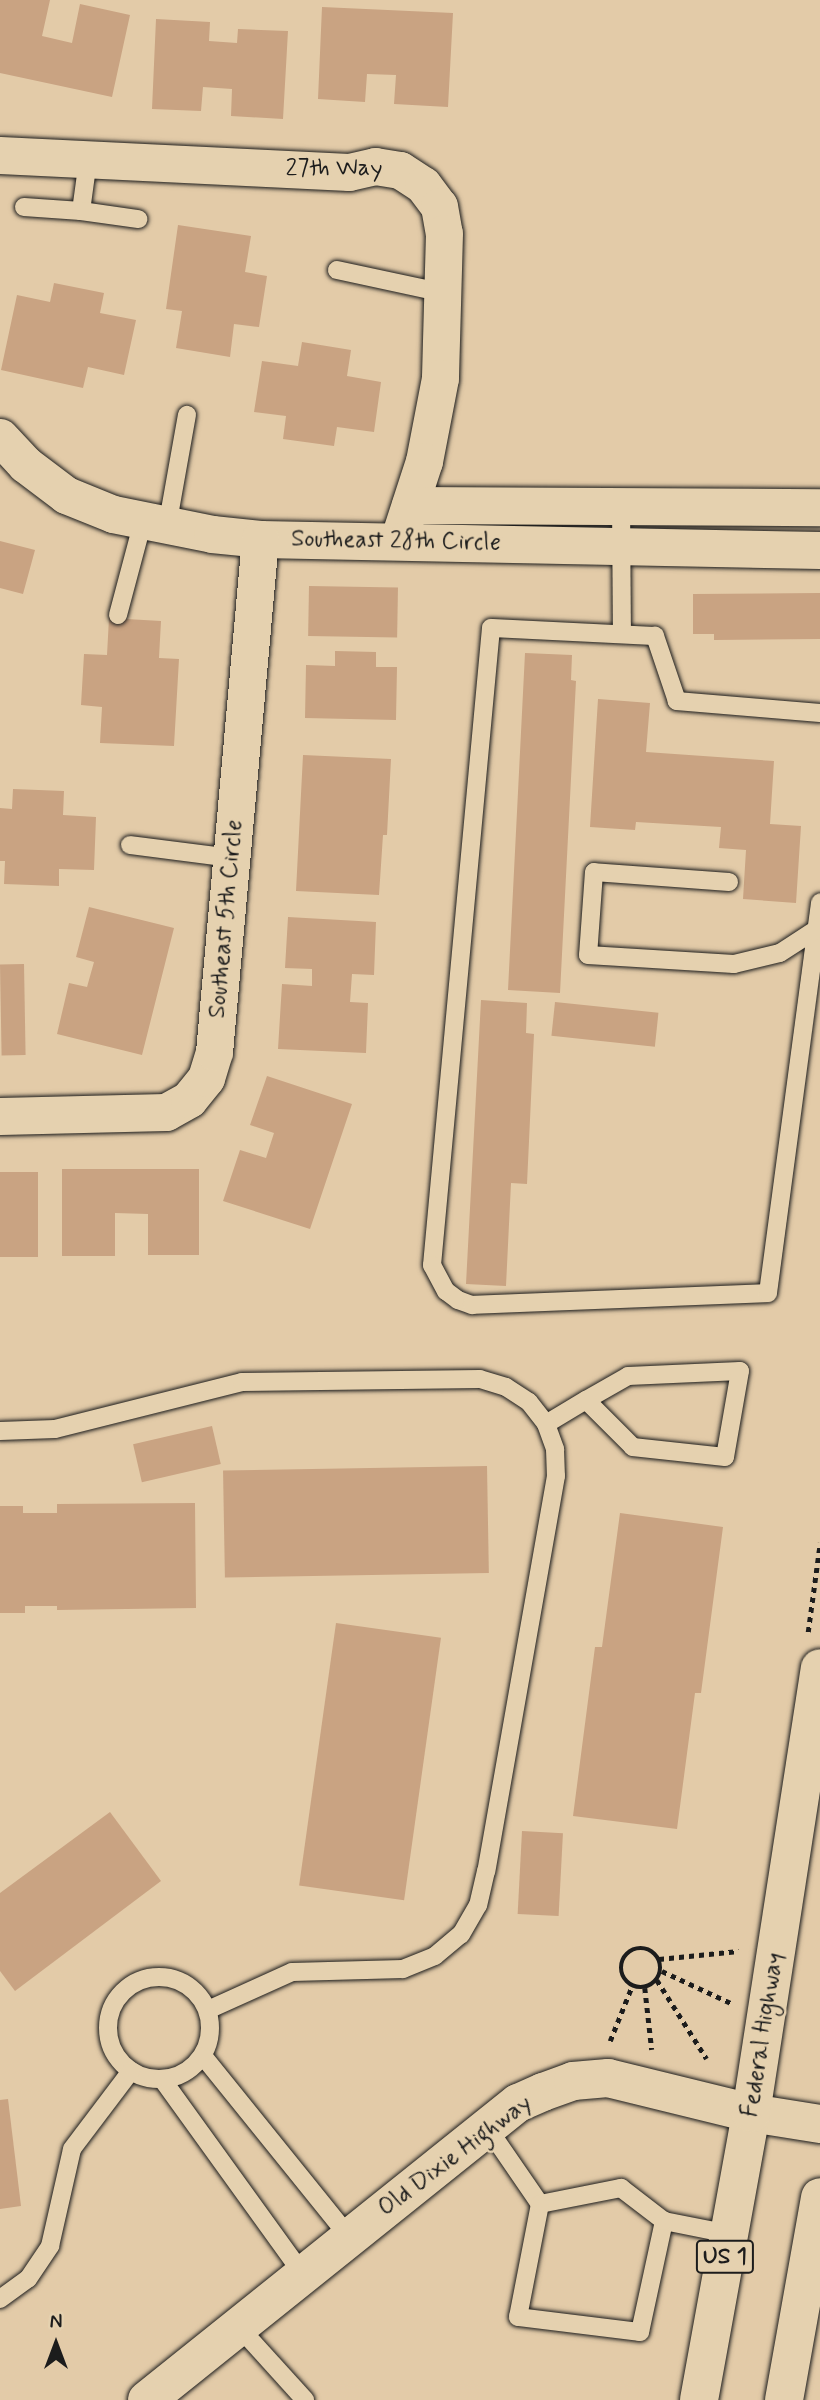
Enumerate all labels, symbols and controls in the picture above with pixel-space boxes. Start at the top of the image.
street label: 27th Way [286,155,382,183]
street label: Southeast 28th Circle [291,525,501,557]
street label: Southeast 5th Circle [203,819,249,1019]
street label: Federal Highway [736,1950,790,2120]
street label: Old Dixie Highway [374,2090,536,2222]
road number: US 1 [695,2238,755,2276]
north arrow [21,2309,91,2379]
text: N [50,2310,62,2335]

